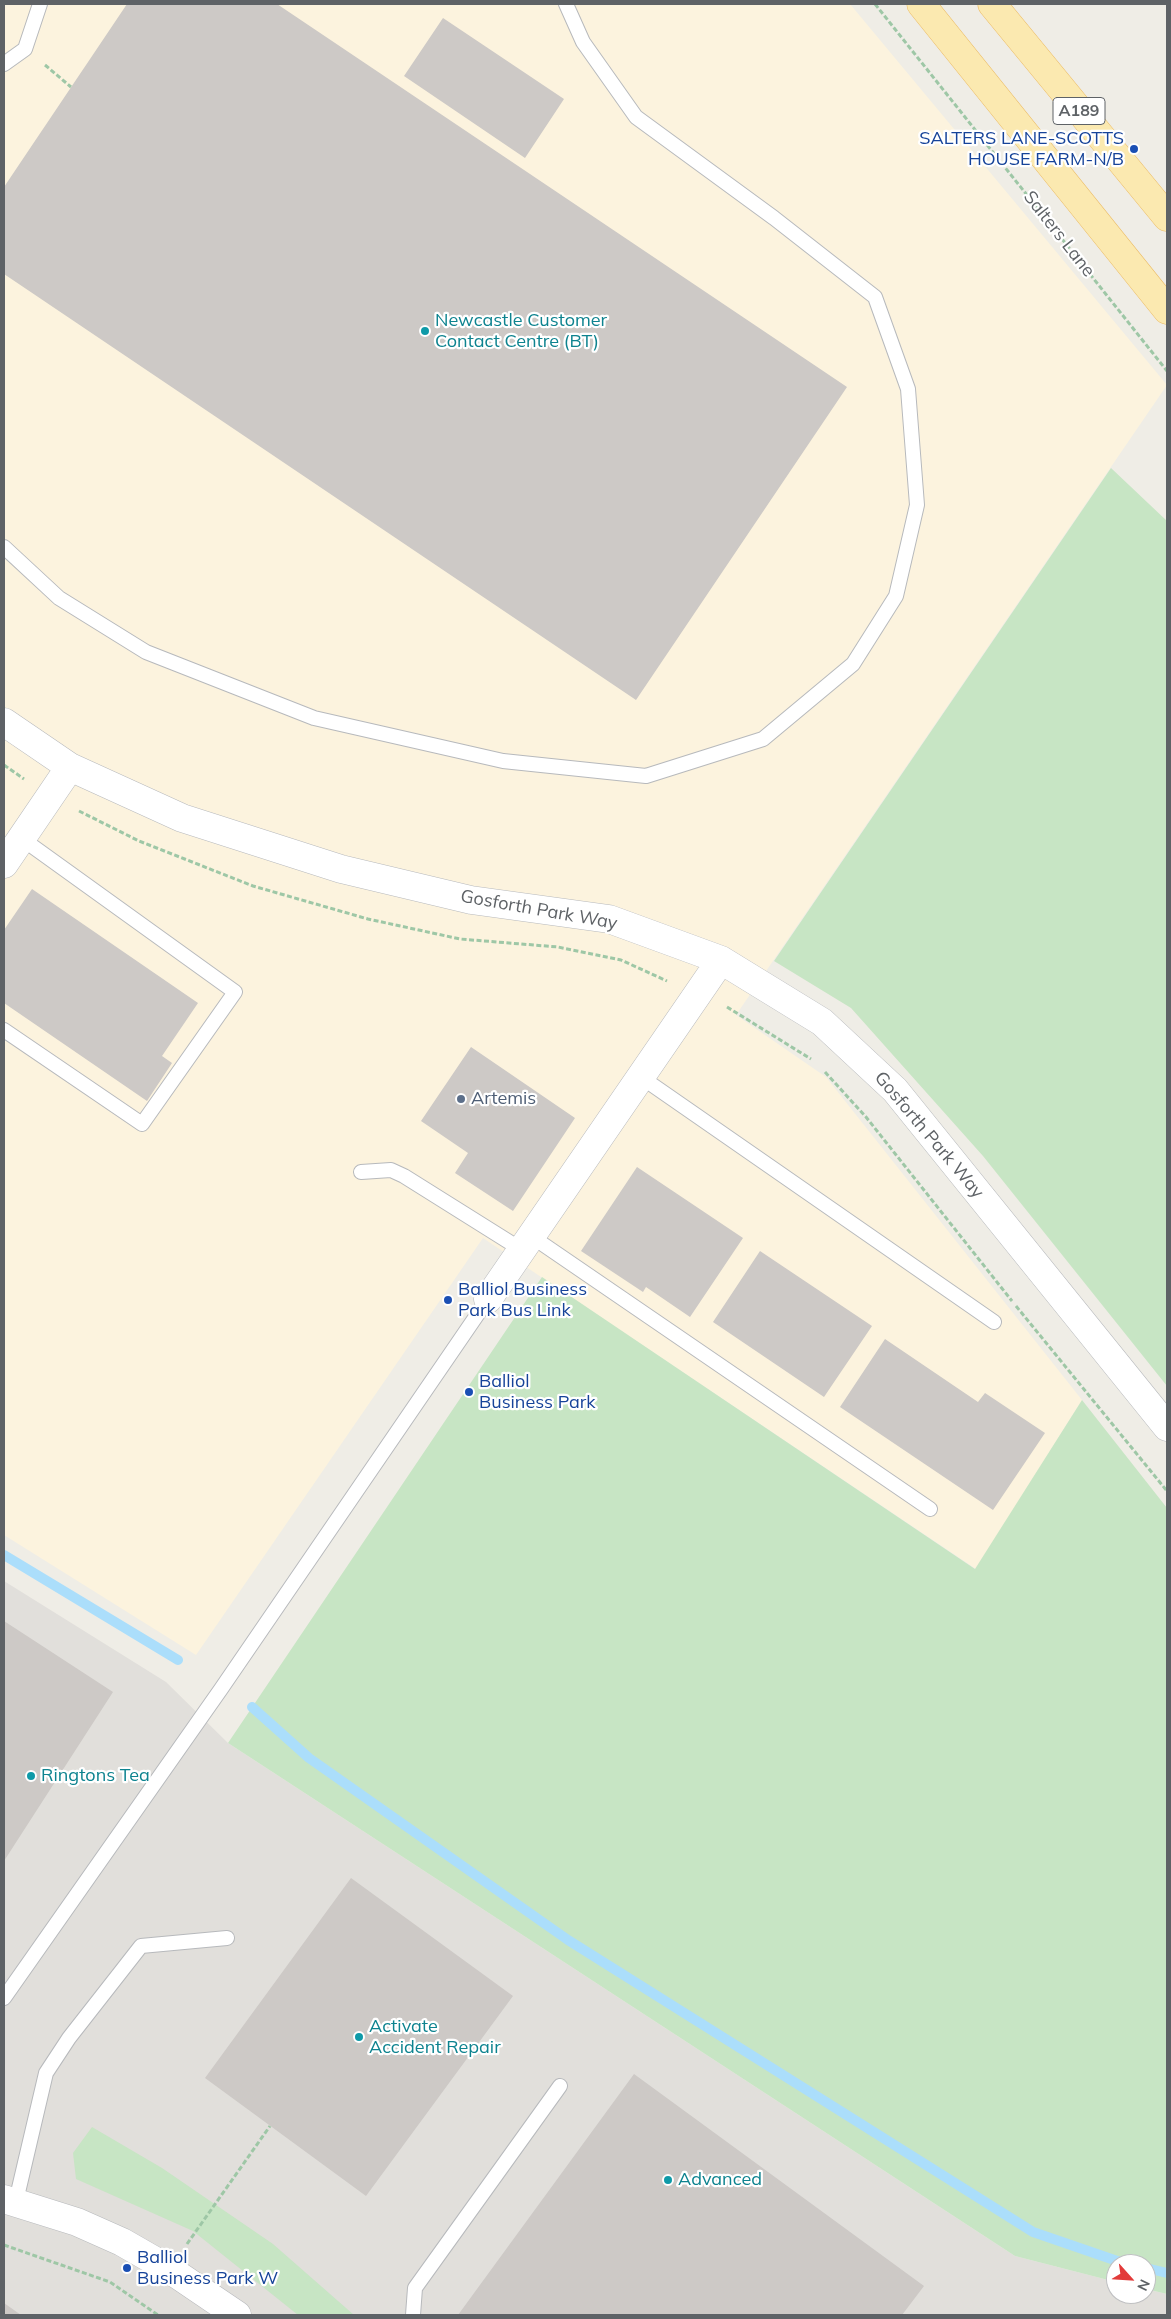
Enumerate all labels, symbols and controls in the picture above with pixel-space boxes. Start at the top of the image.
road number: A189 [1053,98,1105,124]
place label: SALTERS LANE-SCOTTS HOUSE FARM-N/B [919,128,1124,170]
marker: SALTERS LANE-SCOTTS HOUSE FARM-N/B [1128,143,1140,155]
street label: Salters Lane [1019,187,1099,281]
place label: Newcastle Customer Contact Centre (BT) [435,310,607,352]
marker: Newcastle Customer Contact Centre (BT) [419,325,431,337]
street label: Gosforth Park Way [459,886,619,934]
street label: Gosforth Park Way [870,1067,988,1203]
place label: Artemis [471,1088,536,1110]
marker: Artemis [455,1093,467,1105]
place label: Balliol Business Park Bus Link [458,1279,587,1322]
marker: Balliol Business Park Bus Link [442,1294,454,1306]
place label: Balliol Business Park [479,1371,596,1414]
marker: Balliol Business Park [463,1386,475,1398]
place label: Ringtons Tea [41,1765,150,1787]
marker: Ringtons Tea [25,1770,37,1782]
place label: Activate Accident Repair [369,2016,501,2058]
marker: Activate Accident Repair [353,2031,365,2043]
place label: Advanced [678,2169,762,2191]
marker: Advanced [662,2174,674,2186]
place label: Balliol Business Park W [137,2247,278,2290]
north arrow [1106,2254,1156,2304]
marker: Balliol Business Park W [121,2262,133,2274]
text: N [1133,2276,1154,2294]

